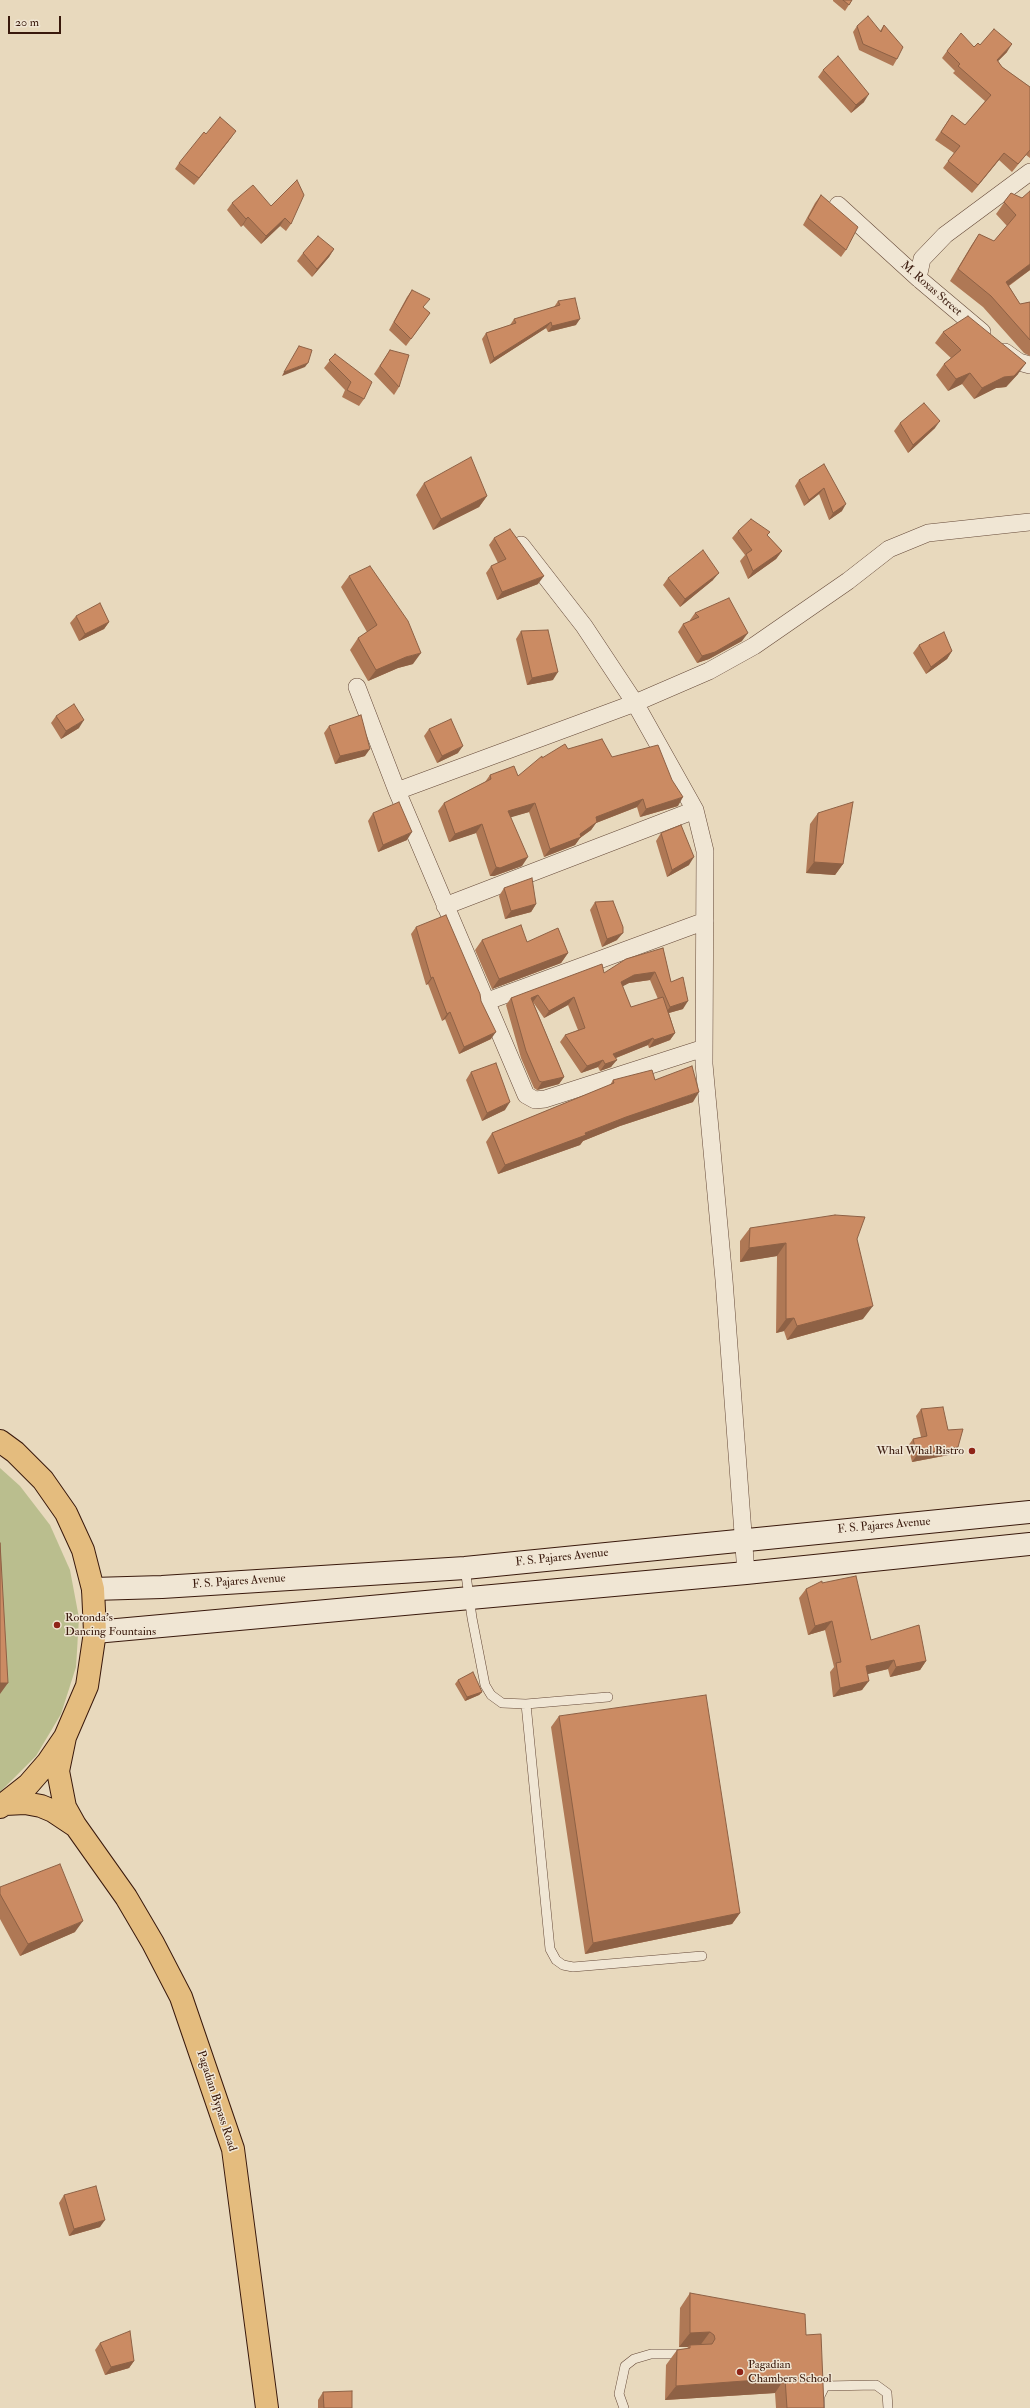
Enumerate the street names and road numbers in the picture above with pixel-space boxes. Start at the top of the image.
street label: M. Roxas Street [897,258,965,320]
street label: F. S. Pajares Avenue [837,1515,931,1537]
street label: F. S. Pajares Avenue [515,1546,609,1570]
street label: F. S. Pajares Avenue [192,1572,286,1592]
street label: Pagadian Bypass Road [193,2049,239,2153]

